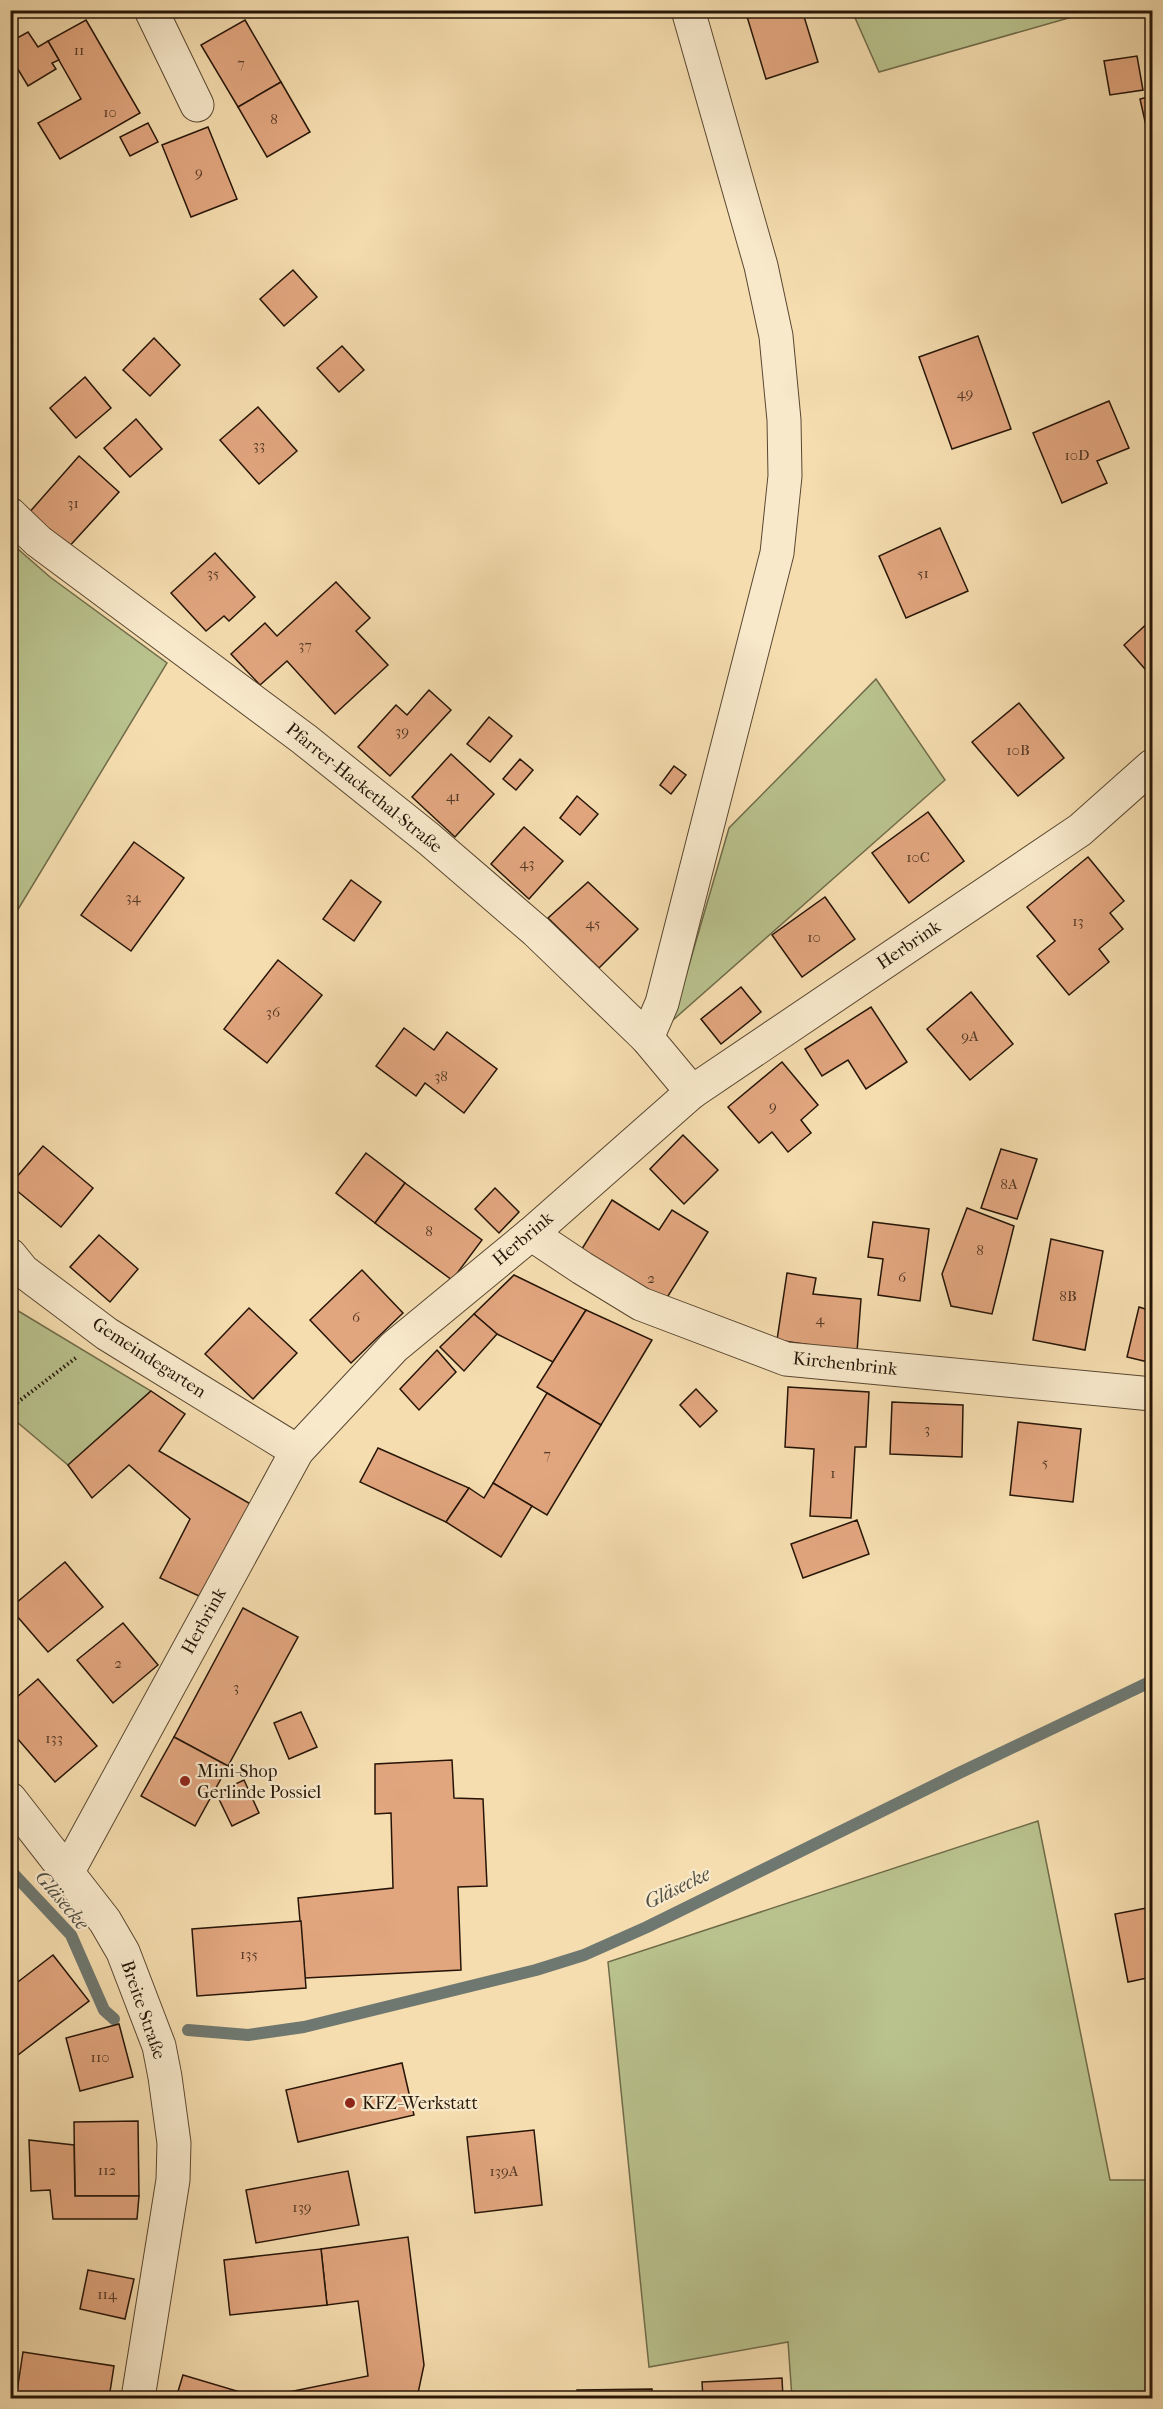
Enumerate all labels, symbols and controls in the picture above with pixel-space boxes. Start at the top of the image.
house number: 11 [74,41,84,59]
house number: 7 [237,54,245,72]
house number: 10 [103,103,117,121]
house number: 8 [270,110,278,128]
house number: 9 [195,163,203,181]
house number: 49 [957,384,973,402]
house number: 33 [253,436,265,454]
house number: 10D [1065,446,1090,464]
house number: 31 [67,494,79,512]
house number: 35 [207,564,219,582]
house number: 51 [917,564,929,582]
house number: 37 [298,636,312,654]
street label: Pfarrer-Hackethal-Straße [282,719,446,858]
house number: 39 [395,722,409,740]
house number: 10B [1006,741,1030,759]
house number: 41 [446,787,460,805]
house number: 10C [906,848,930,866]
house number: 43 [519,854,535,872]
house number: 34 [125,888,142,906]
house number: 13 [1072,912,1084,930]
house number: 45 [586,914,600,932]
street label: Herbrink [873,916,946,974]
house number: 10 [807,928,821,946]
house number: 36 [266,1003,281,1021]
house number: 9A [961,1027,979,1045]
house number: 38 [434,1067,448,1085]
house number: 9 [769,1097,777,1115]
house number: 8A [1000,1175,1018,1193]
street label: Herbrink [488,1207,558,1270]
house number: 8 [425,1222,433,1240]
house number: 8 [976,1241,984,1259]
house number: 6 [898,1268,907,1286]
house number: 2 [647,1269,655,1287]
house number: 8B [1059,1287,1077,1305]
house number: 6 [352,1308,361,1326]
house number: 4 [816,1310,826,1328]
street label: Gemeindegarten [88,1313,210,1403]
street label: Kirchenbrink [792,1348,899,1380]
house number: 3 [924,1420,930,1438]
house number: 7 [543,1445,551,1463]
house number: 5 [1042,1453,1048,1471]
house number: 1 [830,1464,836,1482]
street label: Herbrink [177,1584,231,1658]
house number: 2 [114,1654,122,1672]
house number: 3 [233,1678,239,1696]
house number: 133 [45,1729,63,1747]
place label: Mini-Shop Gerlinde Possiel [197,1761,321,1803]
marker: Mini-Shop Gerlinde Possiel [178,1774,192,1788]
water label: Gläsecke [640,1862,715,1914]
water label: Gläsecke [31,1866,94,1935]
house number: 135 [240,1945,258,1963]
street label: Breite Straße [116,1958,170,2062]
house number: 110 [91,2048,109,2066]
place label: KFZ-Werkstatt [362,2093,478,2114]
marker: KFZ-Werkstatt [343,2096,357,2110]
house number: 112 [98,2161,116,2179]
house number: 139A [489,2162,519,2180]
house number: 139 [292,2198,312,2216]
house number: 114 [97,2285,118,2303]

